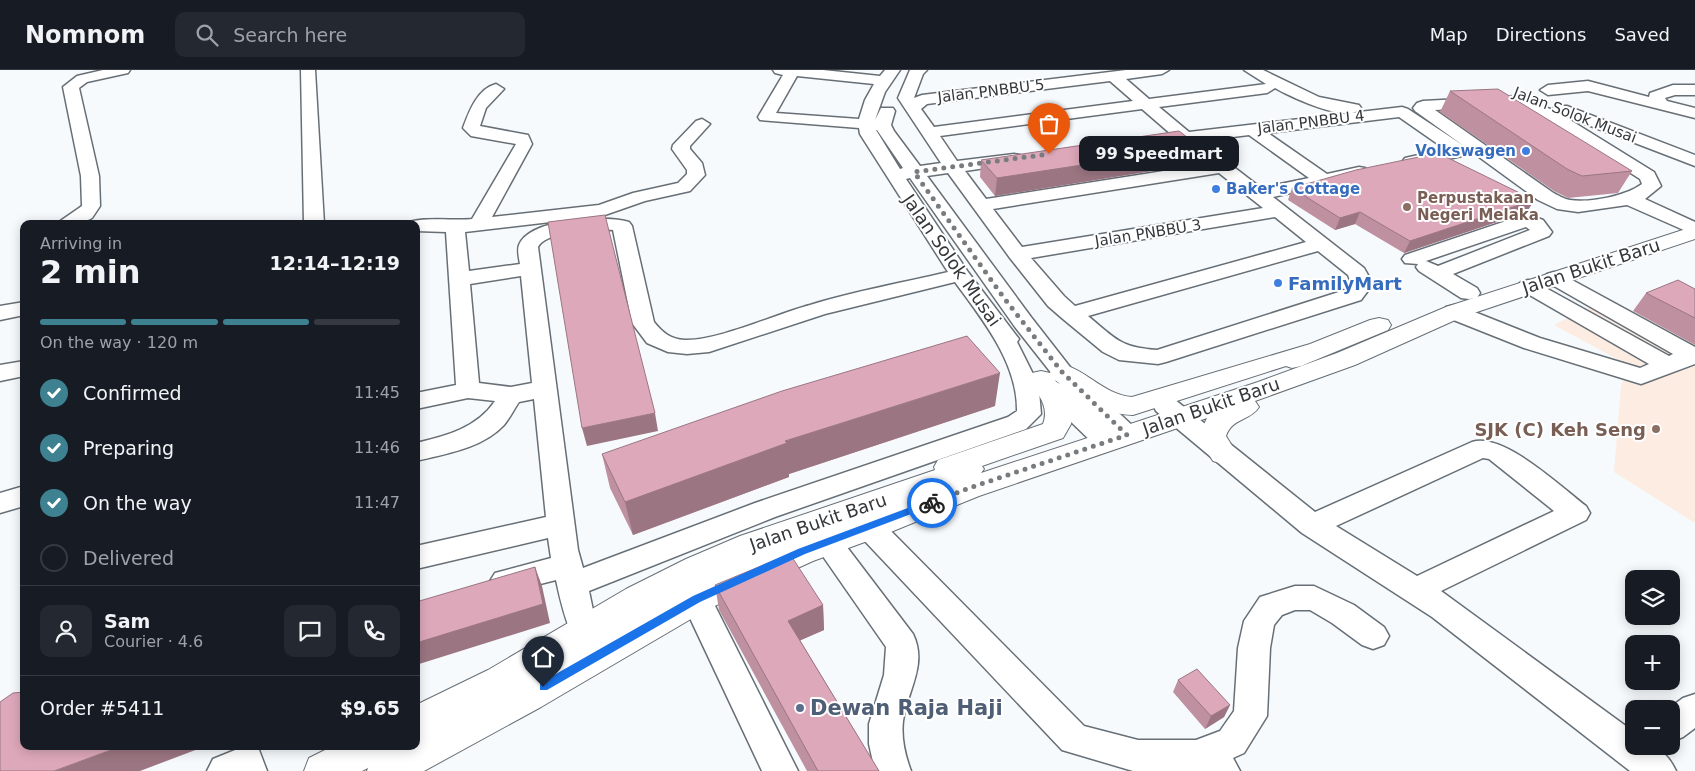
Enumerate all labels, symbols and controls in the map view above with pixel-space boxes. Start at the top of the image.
search box [175,12,525,57]
text: Nomnom [25,21,145,49]
icon: search [193,21,221,49]
text: Search here [233,24,347,46]
text: Map [1430,24,1468,45]
text: Directions [1496,24,1586,45]
text: Saved [1614,24,1670,45]
street label: Jalan PNBBU 5 [936,76,1045,107]
street label: Jalan Solok Musai [1510,83,1639,147]
pin [1028,103,1070,154]
street label: Jalan PNBBU 4 [1256,107,1365,138]
icon: bag [1035,110,1063,138]
callout: 99 Speedmart [1079,136,1239,172]
place label: Volkswagen [1415,142,1516,160]
text: 99 Speedmart [1096,144,1222,163]
marker: Volkswagen [1520,145,1532,157]
place label: Baker's Cottage [1226,180,1360,198]
marker: Baker's Cottage [1210,183,1222,195]
street label: Jalan Solok Musai [898,189,1005,330]
place label: Perpustakaan Negeri Melaka [1417,189,1539,224]
marker: Perpustakaan Negeri Melaka [1401,201,1413,213]
street label: Jalan PNBBU 3 [1093,216,1202,250]
text: Arriving in [40,234,122,253]
street label: Jalan Bukit Baru [1518,234,1663,298]
text: 12:14–12:19 [270,252,400,274]
text: 2 min [40,253,141,291]
place label: FamilyMart [1288,273,1402,294]
marker: FamilyMart [1272,277,1284,289]
text: On the way · 120 m [40,333,198,352]
street label: Jalan Bukit Baru [1139,373,1282,440]
icon: check [40,379,68,407]
text: Confirmed [83,382,182,404]
text: 11:45 [354,383,400,402]
place label: SJK (C) Keh Seng [1474,419,1646,440]
marker: SJK (C) Keh Seng [1650,423,1662,435]
icon: check [40,434,68,462]
text: Preparing [83,437,174,459]
text: 11:46 [354,438,400,457]
courier [907,478,957,528]
icon: check [40,489,68,517]
street label: Jalan Bukit Baru [746,489,889,556]
icon: bike [918,489,946,517]
text: On the way [83,492,192,514]
text: 11:47 [354,493,400,512]
text: Delivered [83,547,174,569]
map controls [1625,570,1680,755]
button: layers [1625,570,1680,625]
button: person [40,605,92,657]
button: chat [284,605,336,657]
button: phone [348,605,400,657]
text: Sam [104,610,150,632]
text: Courier · 4.6 [104,632,203,651]
button: + [1625,635,1680,690]
pin [522,636,564,687]
icon: home [529,643,557,671]
place label: Dewan Raja Haji [810,696,1003,720]
text: Order #5411 [40,697,164,719]
text: $9.65 [340,697,400,719]
button: − [1625,700,1680,755]
marker: Dewan Raja Haji [794,702,806,714]

